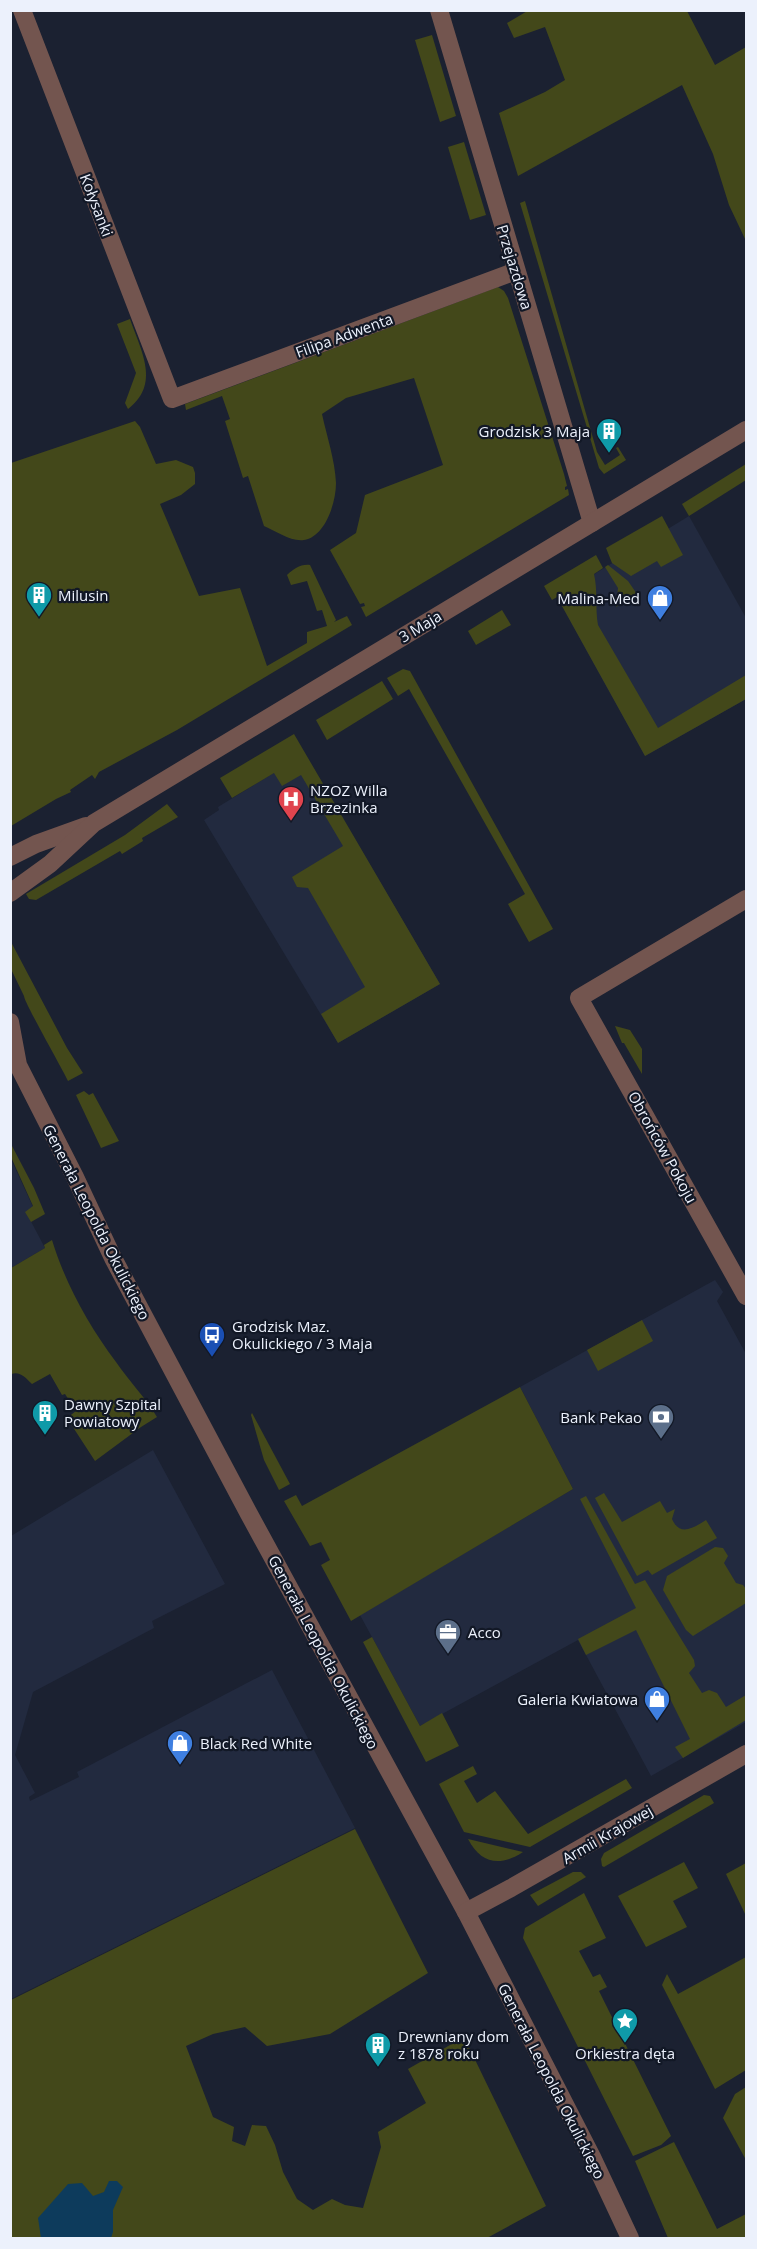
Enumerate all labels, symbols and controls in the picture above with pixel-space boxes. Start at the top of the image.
street label: Kołysanki [76,171,118,239]
street label: Przejazdowa [493,222,537,312]
street label: Filipa Adwenta [293,308,395,362]
building icon: Grodzisk 3 Maja [594,416,624,454]
place label: Grodzisk 3 Maja [479,421,590,441]
building icon: Milusin [24,580,54,618]
shop icon: Malina-Med [645,583,675,621]
place label: Milusin [58,585,108,605]
place label: Malina-Med [557,588,640,608]
street label: 3 Maja [395,605,445,647]
place label: NZOZ Willa Brzezinka [310,780,388,817]
hospital icon: NZOZ Willa Brzezinka [276,784,306,822]
street label: Obrońców Pokoju [624,1088,702,1206]
street label: Generała Leopolda Okulickiego [39,1121,155,1323]
place label: Grodzisk Maz. Okulickiego / 3 Maja [232,1316,372,1353]
bus stop icon: Grodzisk Maz. Okulickiego / 3 Maja [197,1320,227,1358]
place label: Dawny Szpital Powiatowy [64,1394,161,1431]
building icon: Dawny Szpital Powiatowy [30,1398,60,1436]
bank icon: Bank Pekao [646,1402,676,1440]
place label: Bank Pekao [560,1407,642,1427]
street label: Generała Leopolda Okulickiego [264,1552,384,1752]
office icon: Acco [433,1617,463,1655]
place label: Acco [468,1622,501,1642]
shop icon: Galeria Kwiatowa [642,1684,672,1722]
place label: Galeria Kwiatowa [517,1689,638,1709]
shop icon: Black Red White [165,1728,195,1766]
place label: Black Red White [200,1733,312,1753]
street label: Armii Krajowej [558,1800,656,1868]
street label: Generała Leopolda Okulickiego [494,1980,610,2182]
place icon: Orkiestra dęta [610,2006,640,2044]
place label: Drewniany dom z 1878 roku [398,2026,509,2063]
building icon: Drewniany dom z 1878 roku [363,2030,393,2068]
place label: Orkiestra dęta [575,2043,675,2063]

